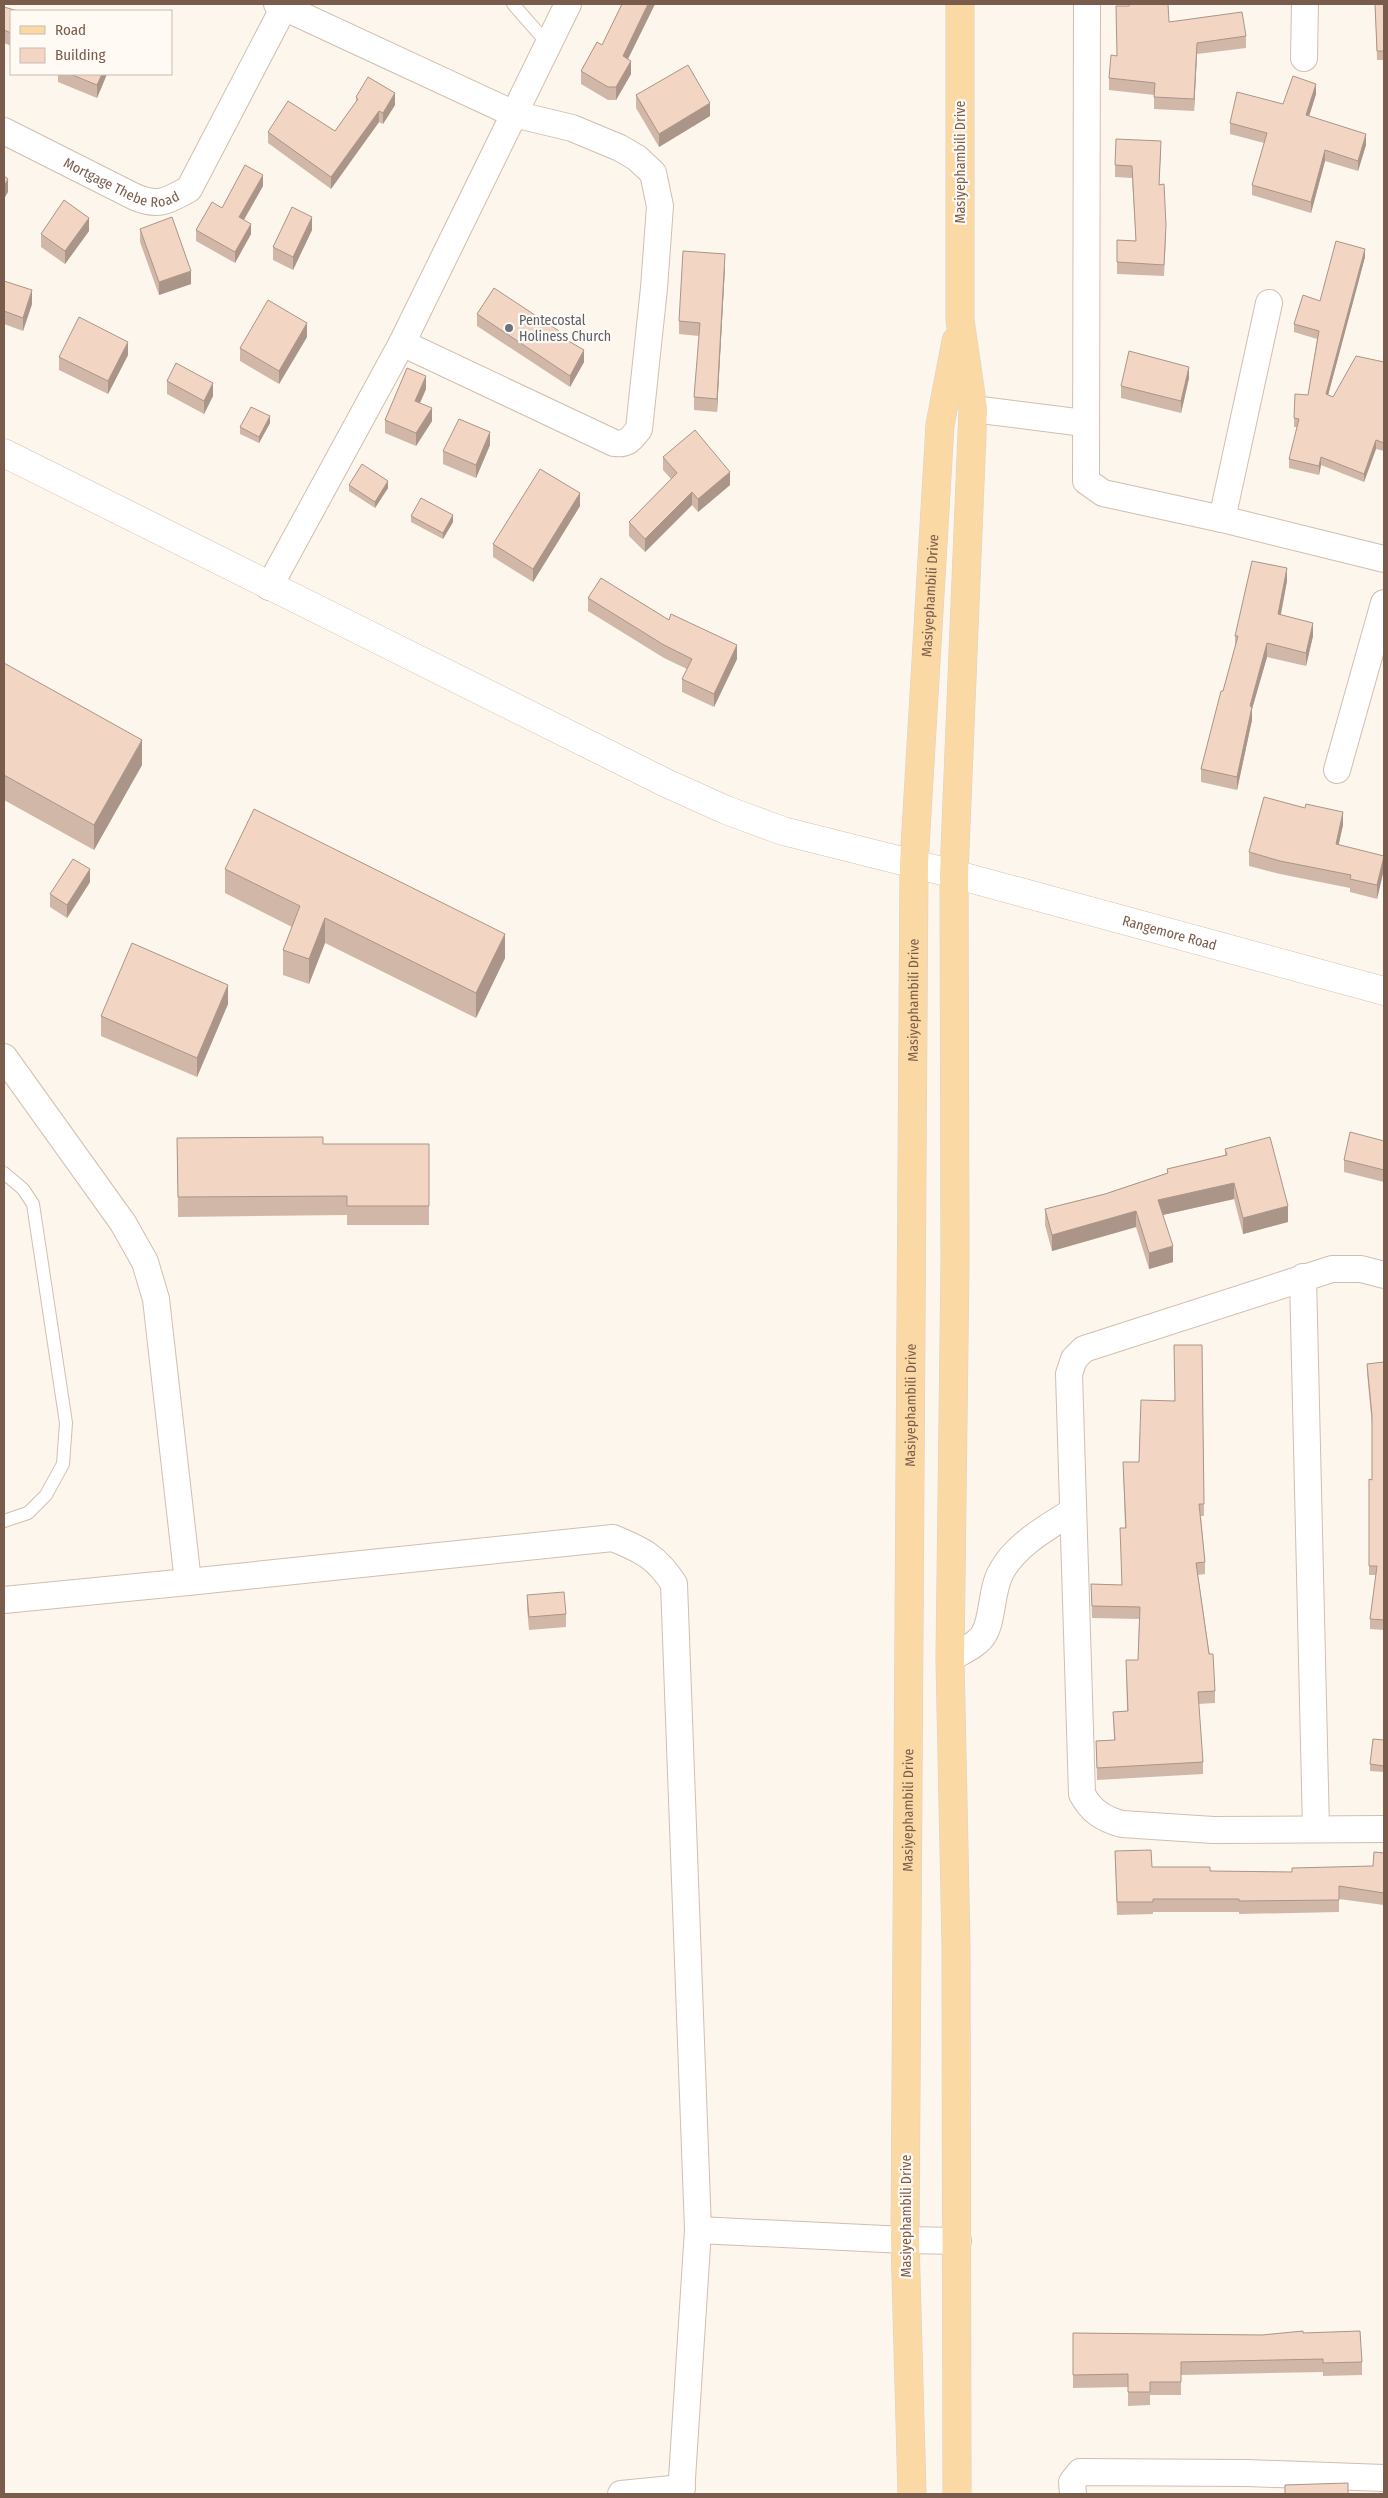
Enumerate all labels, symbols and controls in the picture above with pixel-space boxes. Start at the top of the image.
legend [10,10,172,75]
text: Road [55,21,86,39]
text: Building [55,46,106,64]
street label: Masiyephambili Drive [952,100,969,223]
street label: Mortgage Thebe Road [61,155,182,211]
place label: Pentecostal Holiness Church [519,312,611,345]
marker: Pentecostal Holiness Church [503,322,515,334]
street label: Masiyephambili Drive [918,534,943,658]
street label: Rangemore Road [1120,912,1218,954]
street label: Masiyephambili Drive [905,938,923,1062]
street label: Masiyephambili Drive [902,1343,920,1467]
street label: Masiyephambili Drive [899,1748,917,1872]
street label: Masiyephambili Drive [898,2154,915,2277]

